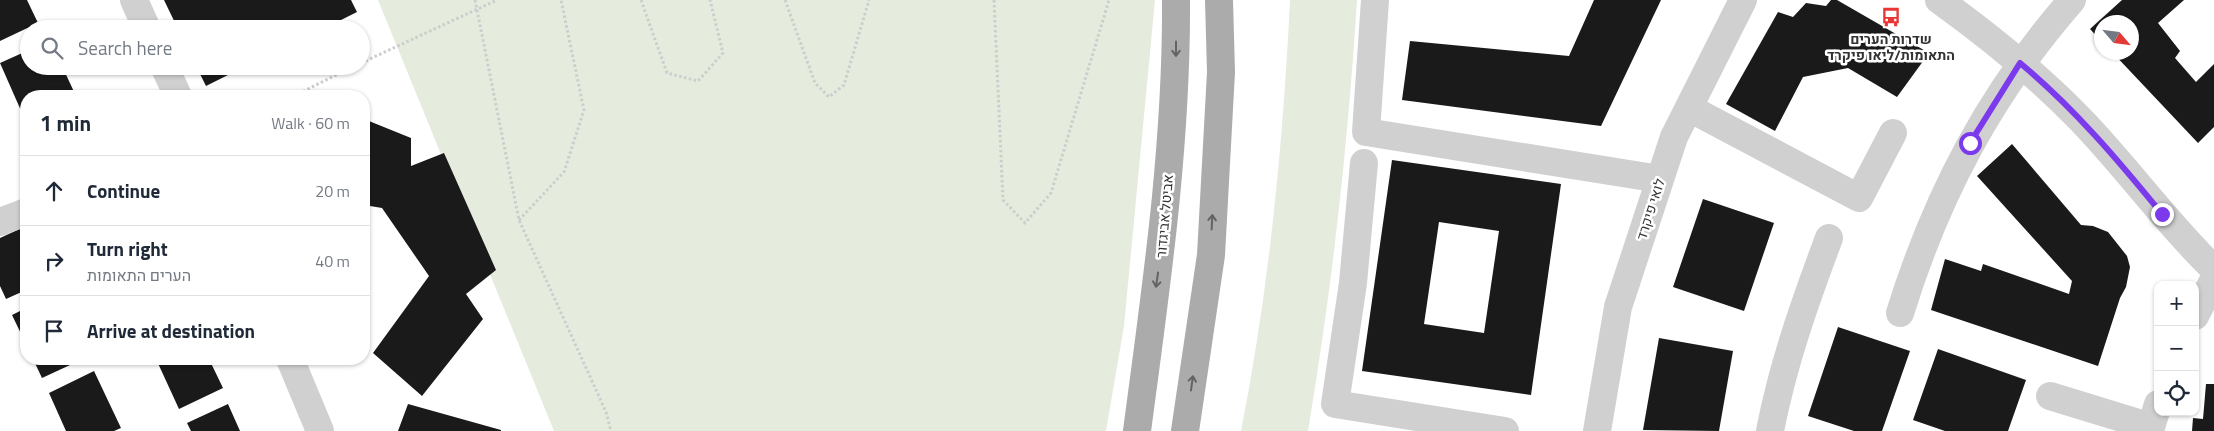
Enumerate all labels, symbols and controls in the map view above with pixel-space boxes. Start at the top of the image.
bus stop icon: שדרות הערים התאומות/ליאו פיקרד [1880,6,1902,28]
north arrow [2094,15,2139,60]
search box [20,20,370,75]
place label: שדרות הערים התאומות/ליאו פיקרד [1827,28,1955,65]
text: Search here [78,33,172,62]
icon: search [38,34,66,62]
one-way arrow [1171,40,1181,56]
text: 1 min [40,107,91,139]
text: Walk · 60 m [271,111,350,135]
route start [1959,132,1982,155]
street label: אביטל אביגדור [1150,173,1178,259]
text: Continue [87,176,160,205]
street label: לואי פיקרד [1630,176,1670,242]
icon: ahead [40,177,68,205]
text: 20 m [315,179,350,203]
route end [2151,203,2174,226]
one-way arrow [1208,214,1217,230]
text: Turn right [87,234,168,263]
icon: right [40,247,68,275]
text: 40 m [315,249,350,273]
text: הערים התאומות [87,263,191,287]
one-way arrow [1152,272,1162,288]
map controls [2154,281,2199,416]
button: + [2154,281,2199,326]
text: Arrive at destination [87,316,255,345]
icon: arrive [40,317,68,345]
button: − [2154,326,2199,371]
button: locate [2154,371,2199,416]
one-way arrow [1187,375,1197,391]

